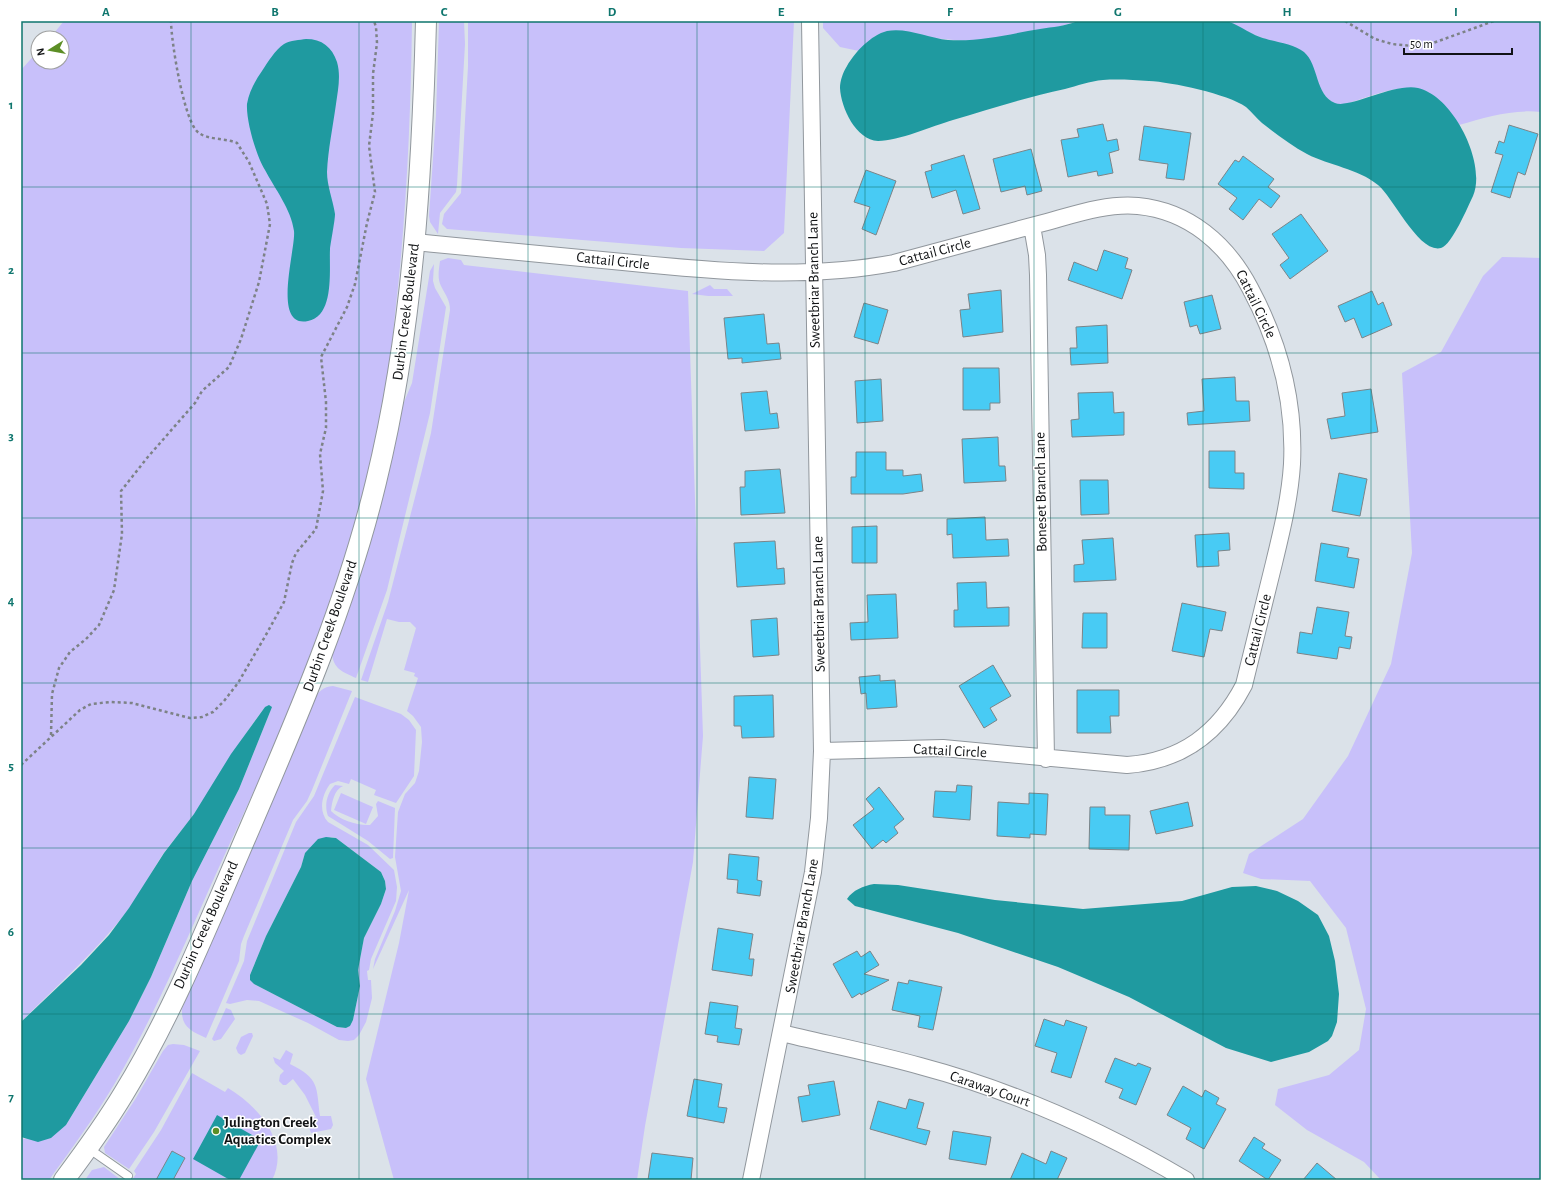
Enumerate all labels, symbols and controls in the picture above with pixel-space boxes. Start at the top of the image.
text: A [102,6,110,19]
text: B [271,6,279,19]
text: C [441,6,448,19]
text: D [608,6,617,19]
text: E [778,6,785,19]
text: F [947,6,954,19]
text: G [1114,6,1122,19]
text: H [1282,6,1292,19]
text: I [1454,6,1458,19]
north arrow [30,30,70,70]
scale bar [1404,30,1512,56]
text: 50 m [1410,38,1433,50]
text: N [35,47,47,57]
text: 1 [9,99,13,112]
street label: Sweetbriar Branch Lane [805,212,823,348]
street label: Cattail Circle [897,235,973,269]
street label: Durbin Creek Boulevard [390,242,422,381]
street label: Cattail Circle [576,250,651,272]
text: 2 [8,264,14,277]
street label: Cattail Circle [1233,268,1279,340]
text: 3 [8,430,14,443]
street label: Boneset Branch Lane [1032,432,1050,552]
street label: Sweetbriar Branch Lane [810,536,828,672]
street label: Durbin Creek Boulevard [300,558,360,694]
street label: Cattail Circle [1242,592,1274,668]
text: 4 [8,595,15,608]
street label: Cattail Circle [913,742,987,760]
text: 5 [8,760,14,773]
street label: Sweetbriar Branch Lane [783,858,821,994]
street label: Durbin Creek Boulevard [171,859,241,991]
text: 6 [8,926,14,939]
street label: Caraway Court [948,1068,1032,1110]
text: 7 [8,1091,14,1104]
place label: Julington Creek Aquatics Complex [224,1115,331,1147]
marker: Julington Creek Aquatics Complex [211,1126,221,1136]

